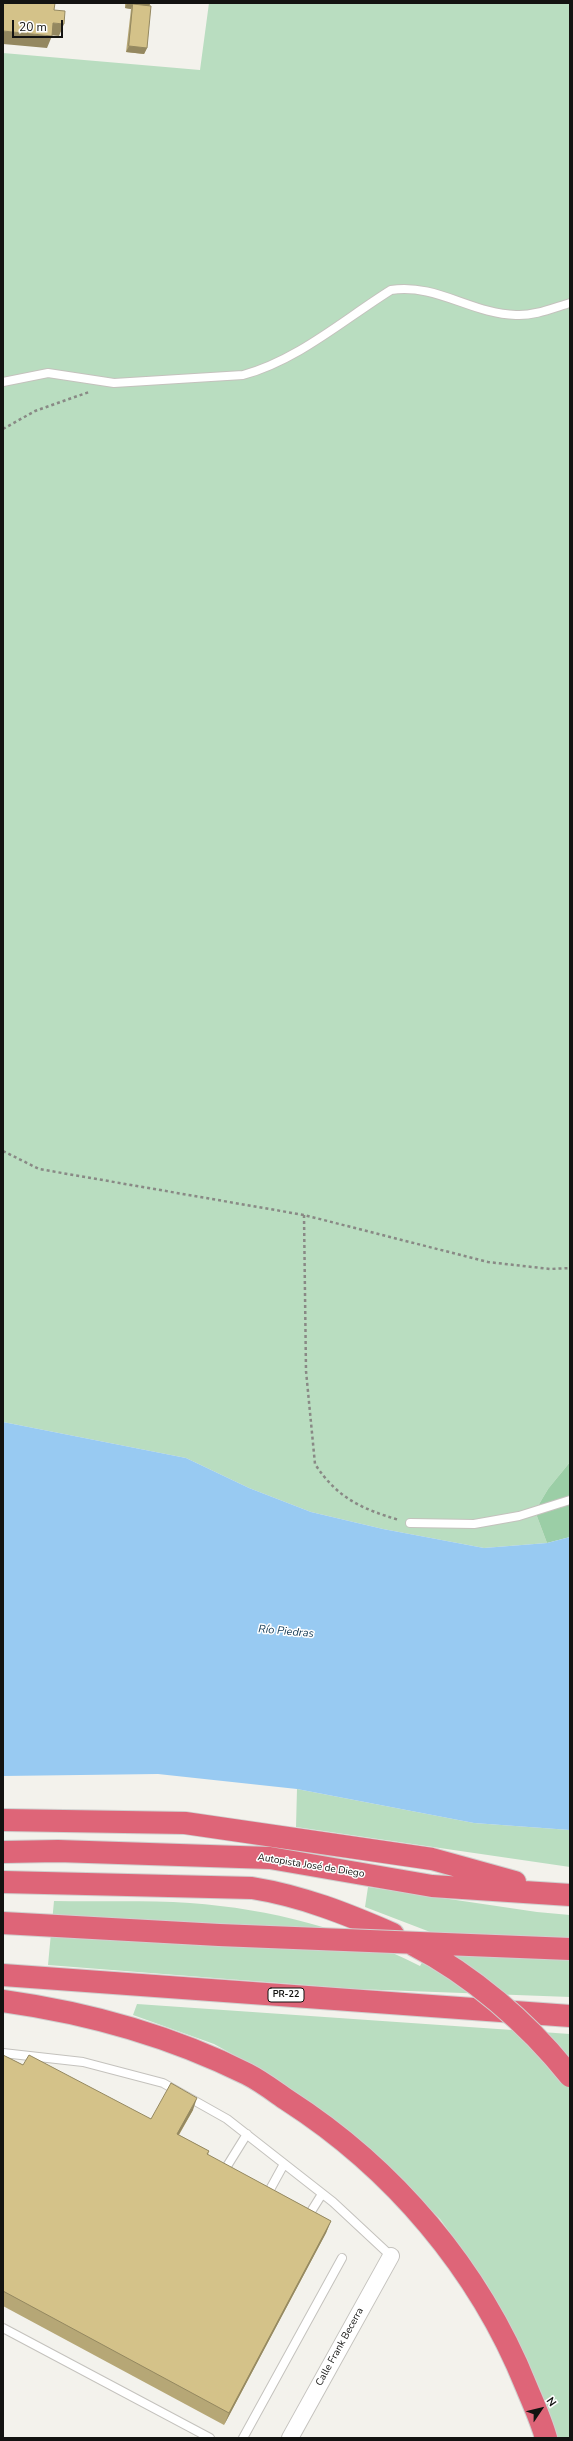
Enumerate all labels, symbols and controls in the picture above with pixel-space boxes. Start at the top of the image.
scale bar [14,12,65,38]
text: 20 m [19,19,47,35]
water label: Río Piedras [258,1623,314,1641]
street label: Autopista José de Diego [257,1852,365,1880]
road number: PR-22 [268,1988,304,2002]
street label: Calle Frank Becerra [314,2306,366,2388]
north arrow [521,2389,561,2429]
text: N [543,2394,560,2409]

